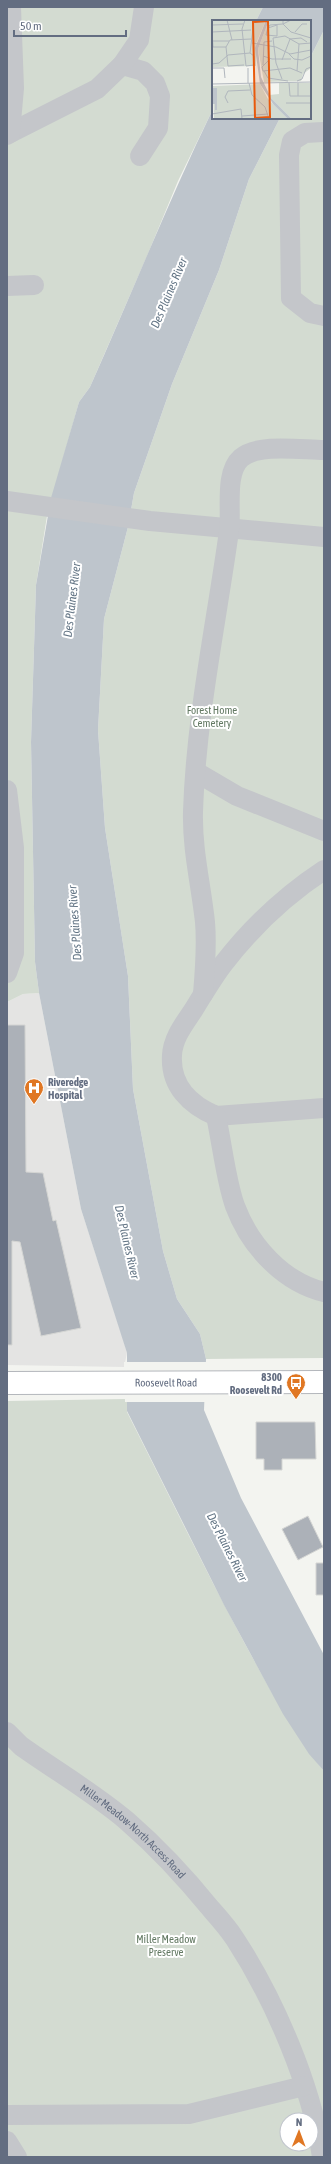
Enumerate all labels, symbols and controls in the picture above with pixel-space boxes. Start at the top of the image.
scale bar [14,12,126,38]
text: 50 m [20,19,42,33]
inset map [212,20,311,119]
water label: Des Plaines River [148,255,190,330]
water label: Des Plaines River [60,561,84,638]
park label: Forest Home Cemetery [187,704,237,729]
water label: Des Plaines River [65,885,85,961]
place label: Riveredge Hospital [48,1076,88,1101]
hospital icon: Riveredge Hospital [23,1077,45,1105]
water label: Des Plaines River [112,1204,142,1281]
place label: 8300 Roosevelt Rd [230,1371,282,1396]
bus stop icon: 8300 Roosevelt Rd [285,1372,307,1400]
street label: Roosevelt Road [135,1376,197,1389]
water label: Des Plaines River [204,1510,250,1584]
street label: Miller Meadow-North Access Road [78,1782,188,1881]
park label: Miller Meadow Preserve [136,1933,196,1958]
north arrow [279,2112,319,2152]
text: N [296,2116,303,2128]

